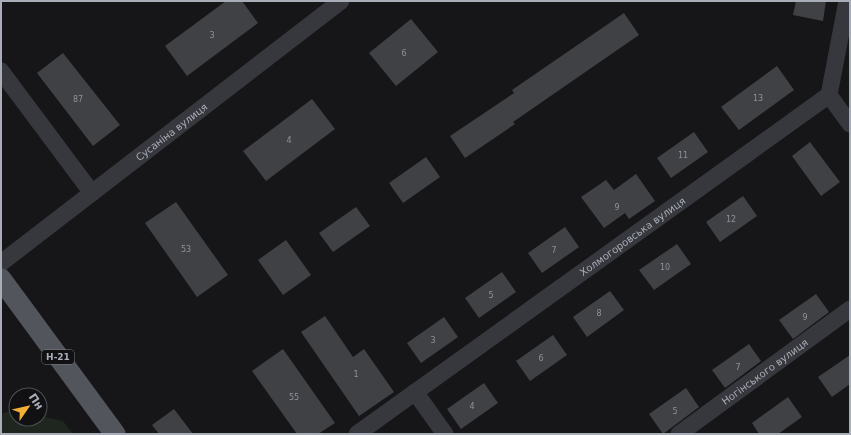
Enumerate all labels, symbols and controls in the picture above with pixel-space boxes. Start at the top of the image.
house number: 3 [209,31,215,40]
house number: 6 [401,49,407,58]
house number: 13 [753,94,763,103]
house number: 87 [73,95,83,104]
street label: Сусаніна вулиця [134,101,210,163]
house number: 4 [286,136,292,145]
house number: 11 [678,151,688,160]
street label: Холмогоровська вулиця [578,195,687,278]
house number: 9 [614,203,620,212]
house number: 12 [726,215,736,224]
house number: 53 [181,245,191,254]
house number: 7 [551,246,557,255]
house number: 10 [660,263,670,272]
house number: 5 [488,291,494,300]
house number: 8 [596,309,602,318]
house number: 9 [802,313,808,322]
house number: 3 [430,336,436,345]
street label: Ногінського вулиця [720,337,810,407]
road number: Н-21 [42,350,74,364]
house number: 6 [538,354,544,363]
house number: 7 [735,363,741,372]
house number: 1 [353,370,359,379]
north arrow [8,387,48,427]
text: Пн [26,391,46,412]
house number: 55 [289,393,299,402]
house number: 4 [469,402,475,411]
house number: 5 [672,407,678,416]

